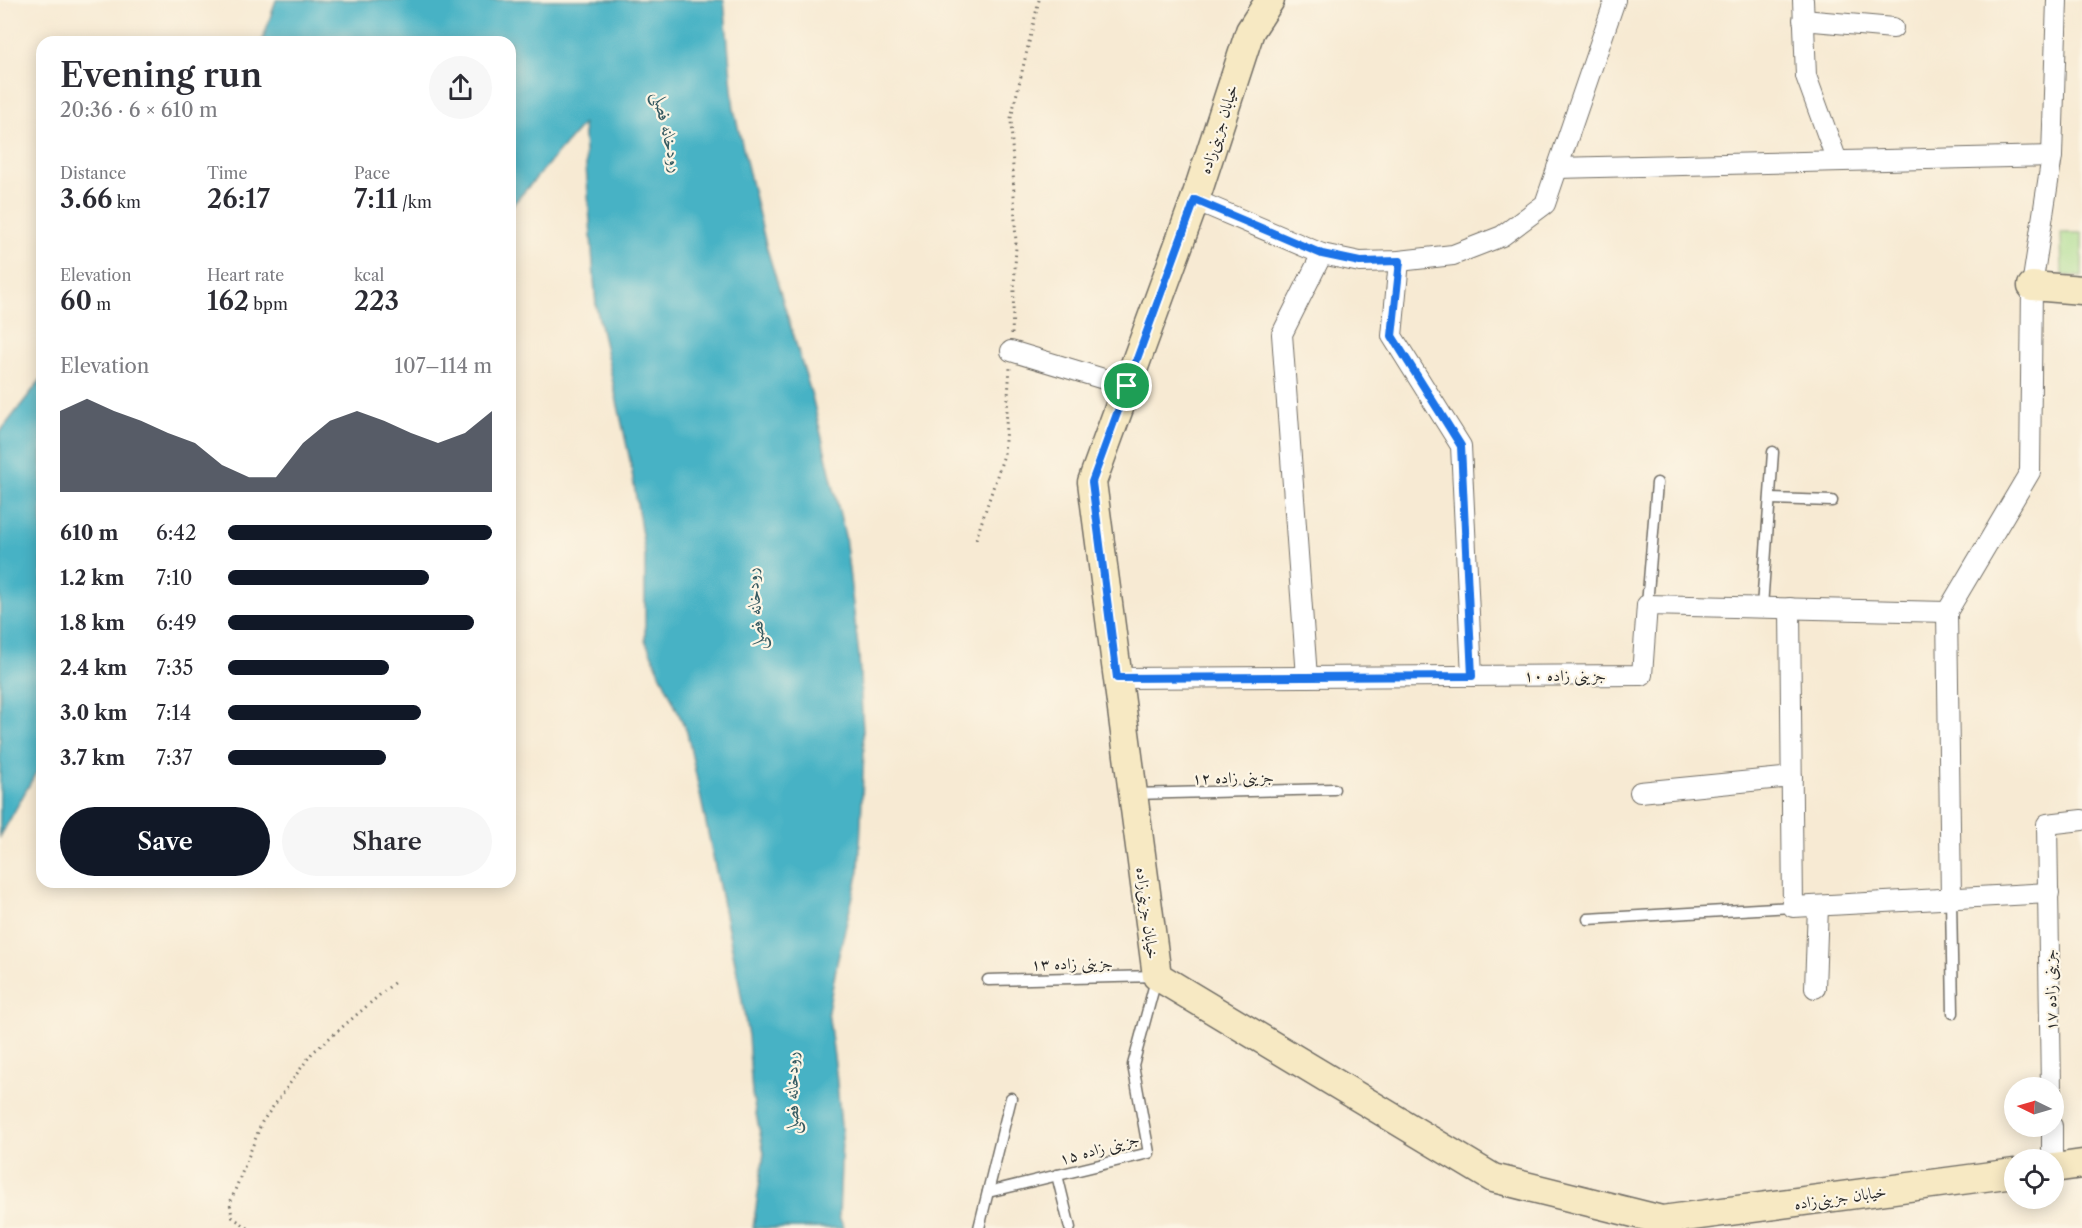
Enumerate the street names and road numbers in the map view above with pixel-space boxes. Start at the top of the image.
street label: خیابان جزینی‌زاده [1194,82,1243,177]
street label: جزینی زاده ۱۰ [1524,665,1606,686]
street label: جزینی زاده ۱۲ [1192,766,1274,789]
street label: خیابان جزینی‌زاده [1131,866,1164,960]
street label: جزینی زاده ۱۷ [2039,949,2062,1031]
street label: جزینی زاده ۱۳ [1031,952,1113,975]
street label: جزینی زاده ۱۵ [1057,1128,1141,1169]
street label: خیابان جزینی‌زاده [1793,1181,1887,1214]

